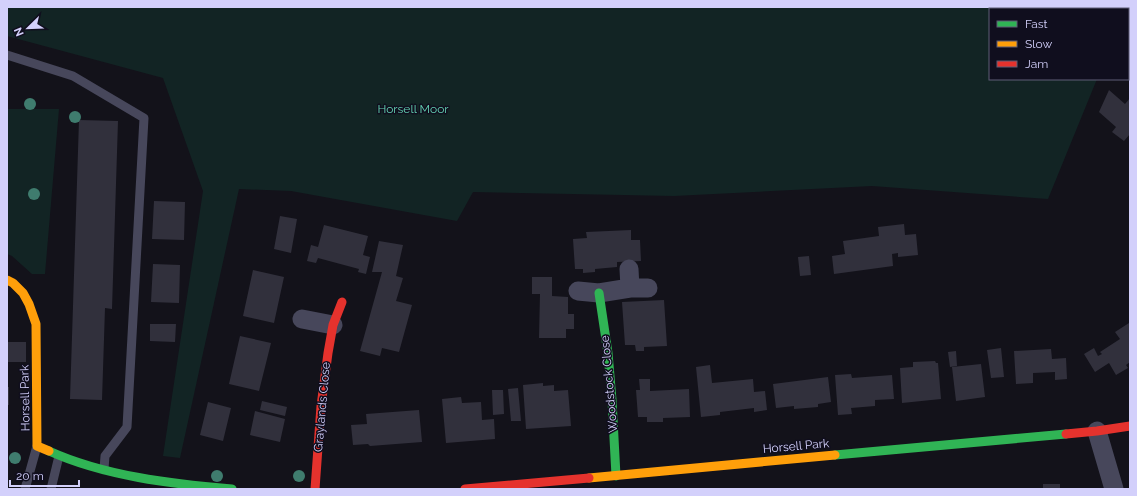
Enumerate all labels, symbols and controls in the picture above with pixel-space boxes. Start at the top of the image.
north arrow [8,8,48,48]
legend [989,8,1129,80]
text: Fast [1025,17,1048,31]
text: N [12,25,27,38]
text: Slow [1025,37,1052,51]
text: Jam [1025,57,1048,71]
park label: Horsell Moor [377,102,449,116]
street label: Woodstock Close [598,335,620,433]
street label: Graylands Close [311,361,333,453]
street label: Horsell Park [17,364,33,431]
street label: Horsell Park [762,436,830,456]
scale bar [10,462,79,488]
text: 20 m [16,469,44,483]

